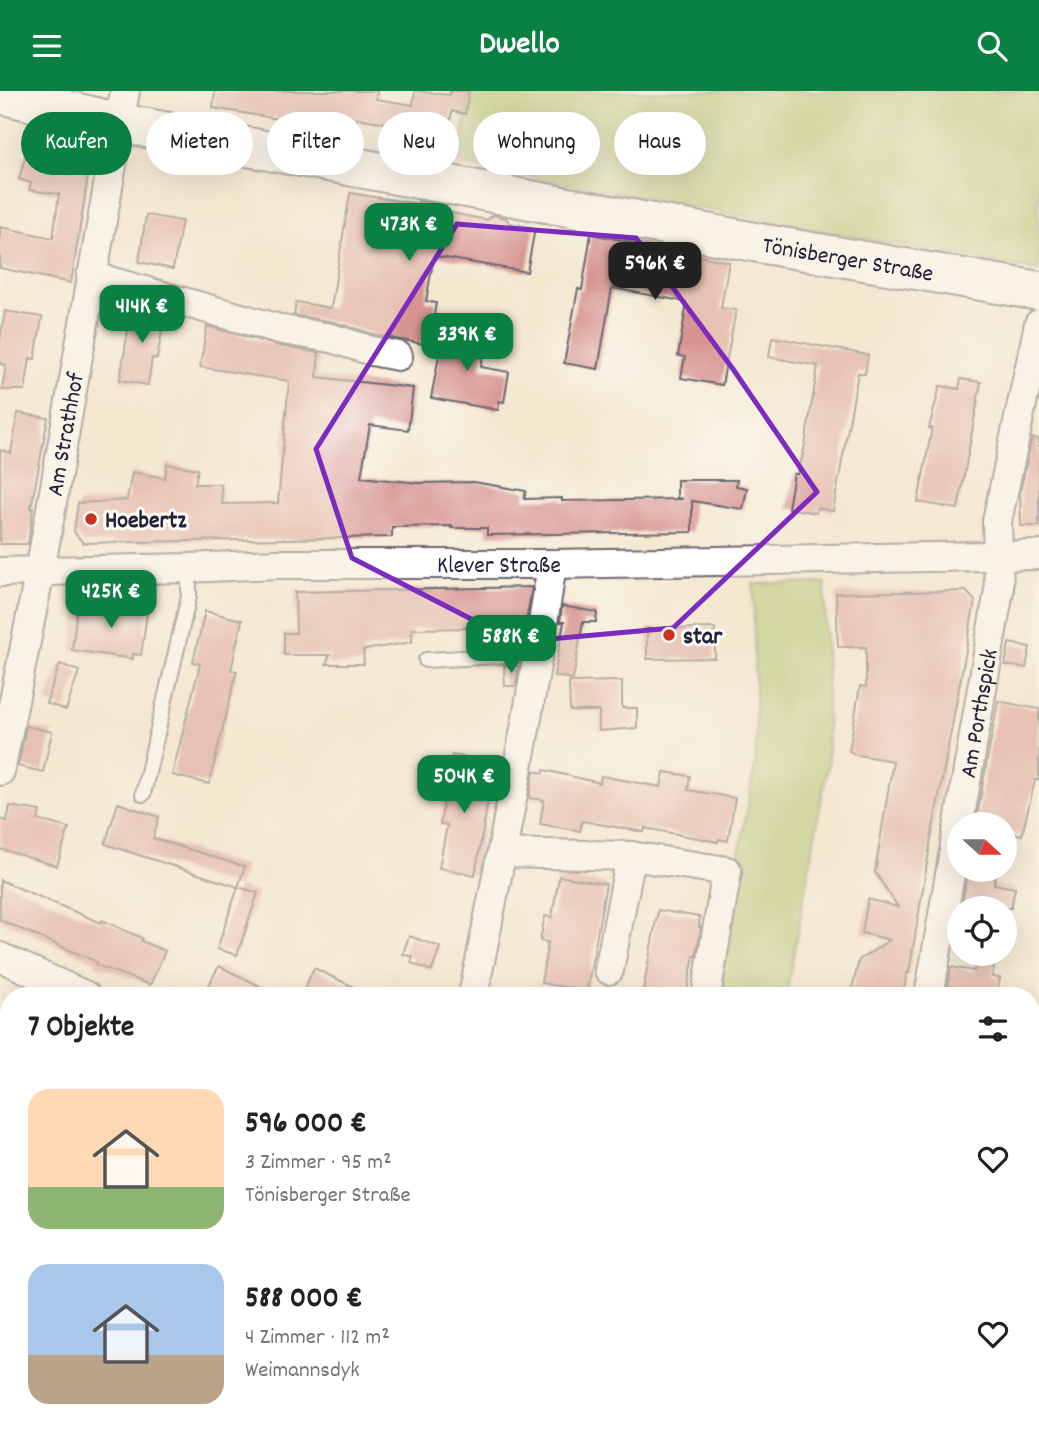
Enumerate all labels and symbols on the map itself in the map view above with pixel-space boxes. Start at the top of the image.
pin: 473K € [352,204,466,263]
street label: Tönisberger Straße [760,230,936,293]
pin: 596K € [598,243,712,302]
pin: 414K € [85,285,199,345]
pin: 339K € [410,313,524,373]
street label: Am Strathhof [40,370,95,499]
place label: Hoebertz [105,505,187,539]
marker: Hoebertz [83,511,99,527]
street label: Klever Straße [437,550,561,584]
pin: 425K € [54,571,168,630]
pin: 588K € [454,615,568,675]
place label: star [683,621,723,655]
marker: star [661,627,677,643]
street label: Am Porthspick [953,646,1009,781]
pin: 504K € [407,755,521,815]
north arrow [947,812,1017,882]

